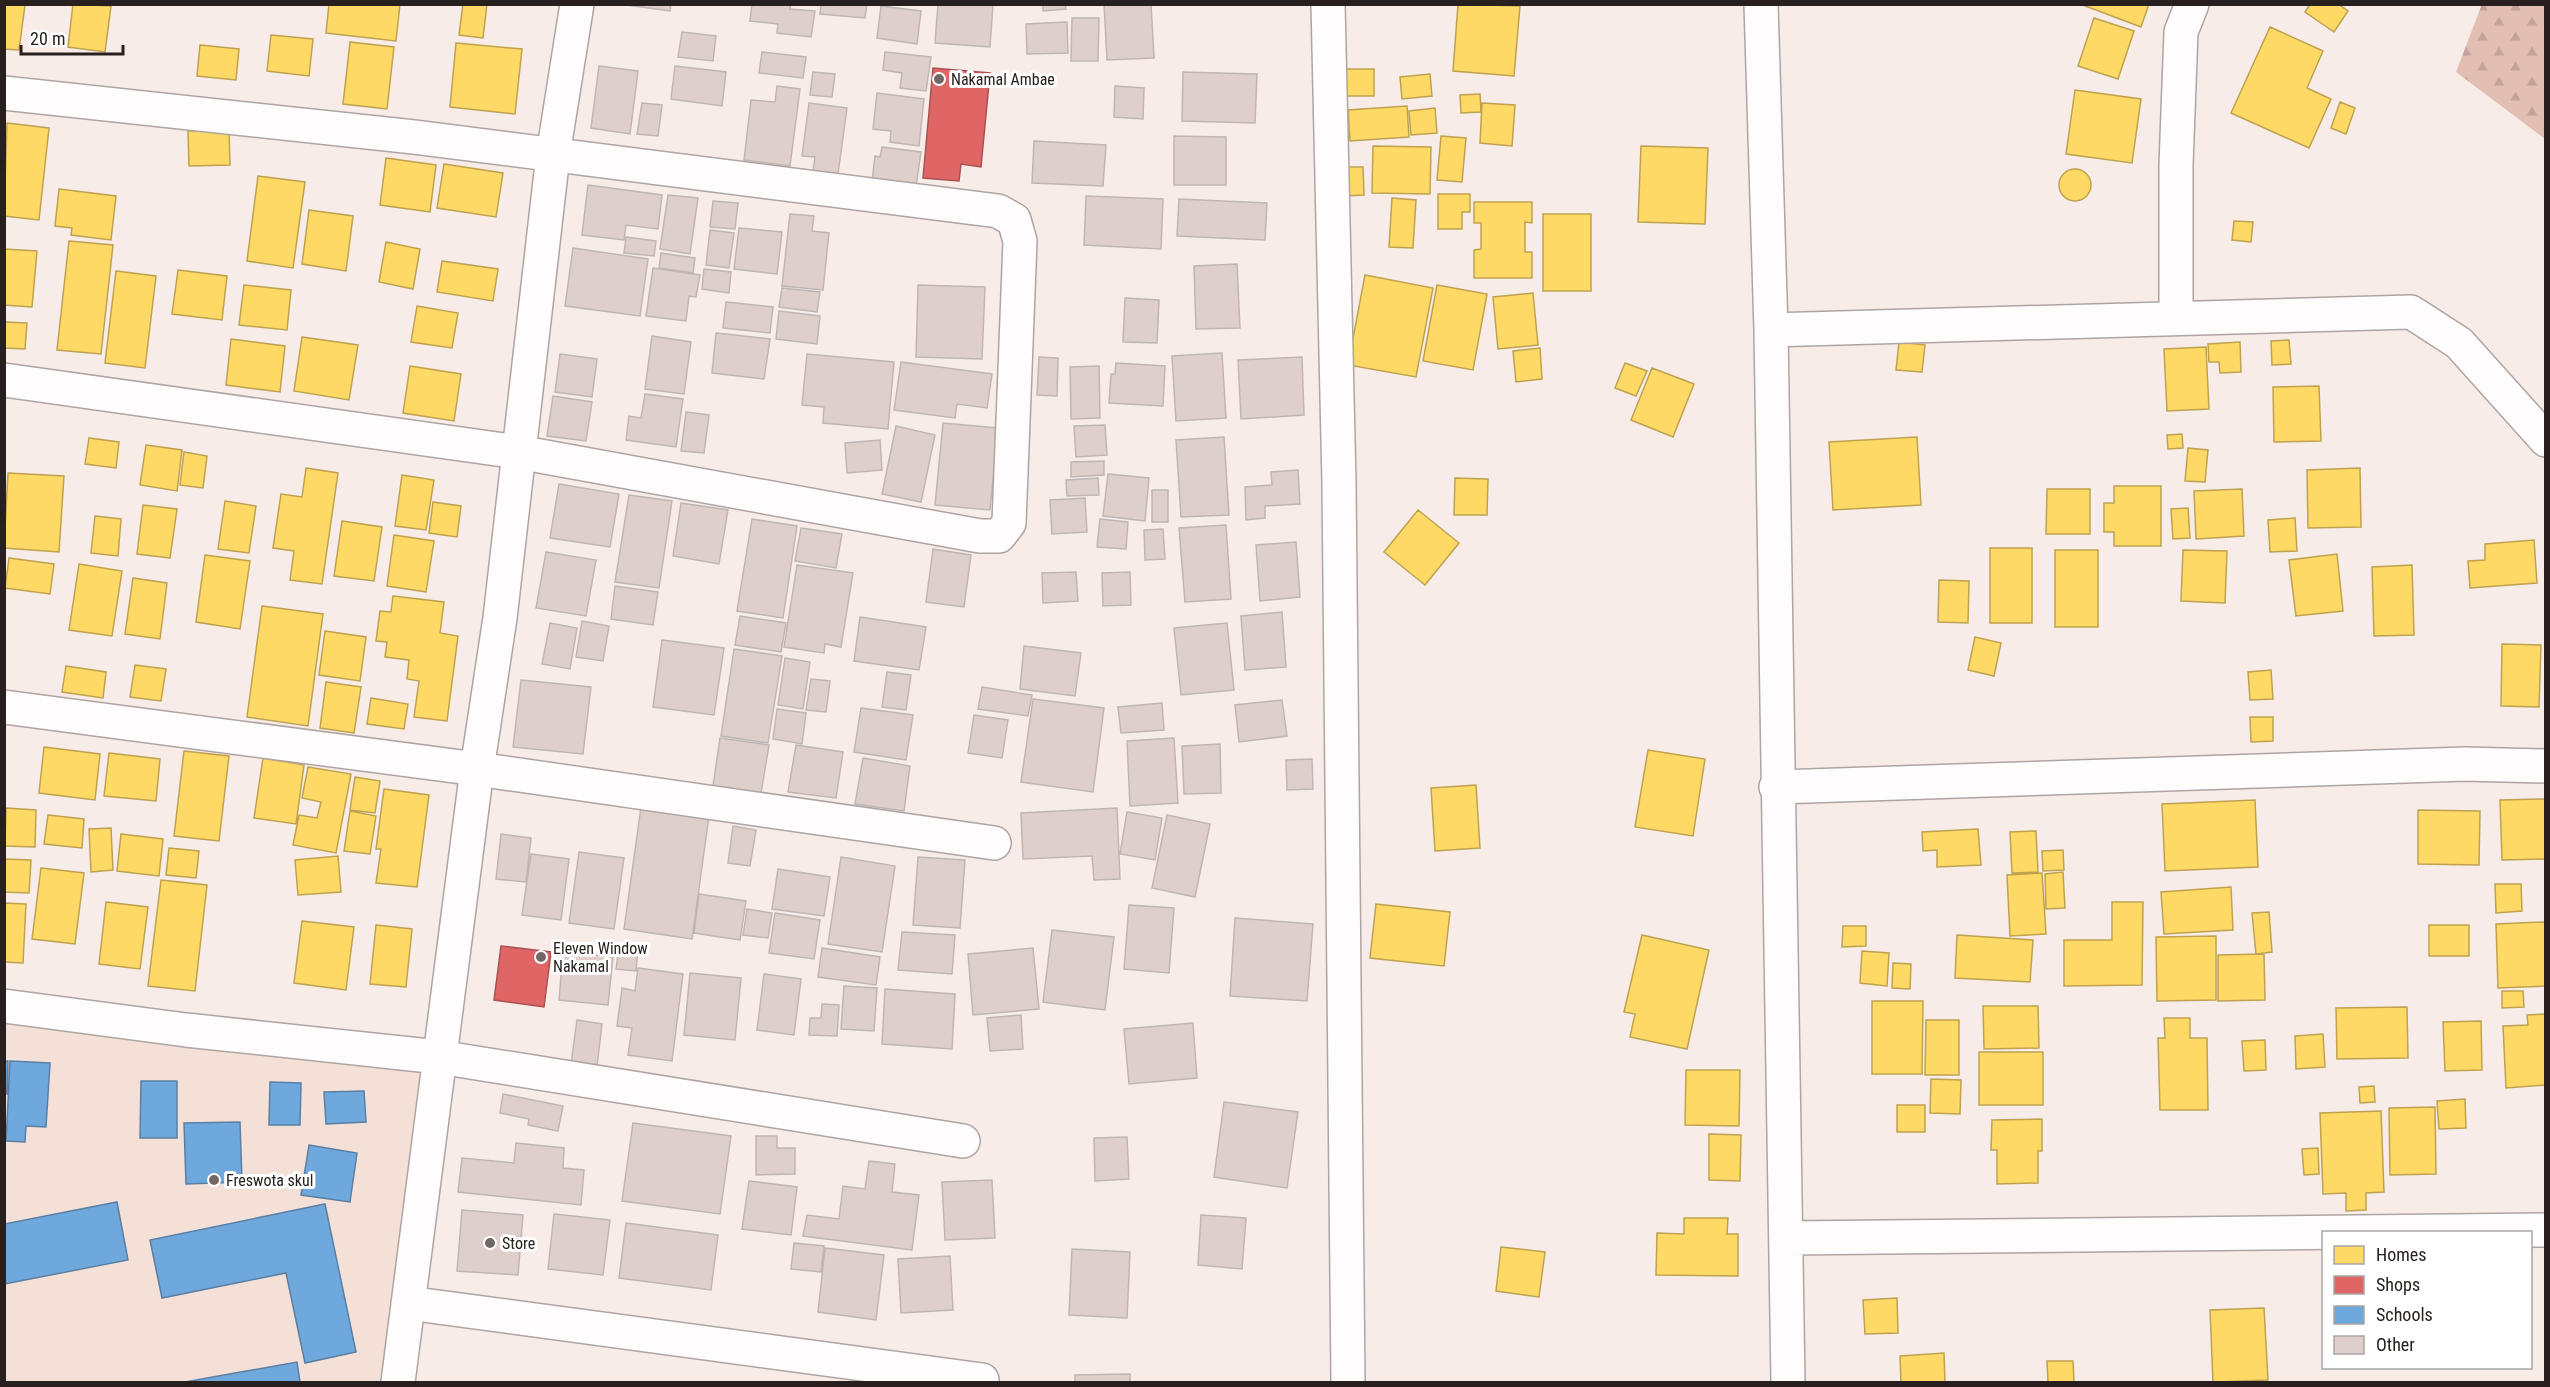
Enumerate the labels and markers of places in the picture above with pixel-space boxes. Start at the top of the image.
place label: Nakamal Ambae [951,70,1055,89]
marker: Nakamal Ambae [932,72,946,86]
place label: Eleven Window Nakamal [553,939,648,976]
marker: Eleven Window Nakamal [534,950,548,964]
place label: Freswota skul [226,1171,313,1190]
marker: Freswota skul [207,1173,221,1187]
place label: Store [502,1234,535,1253]
marker: Store [483,1236,497,1250]

